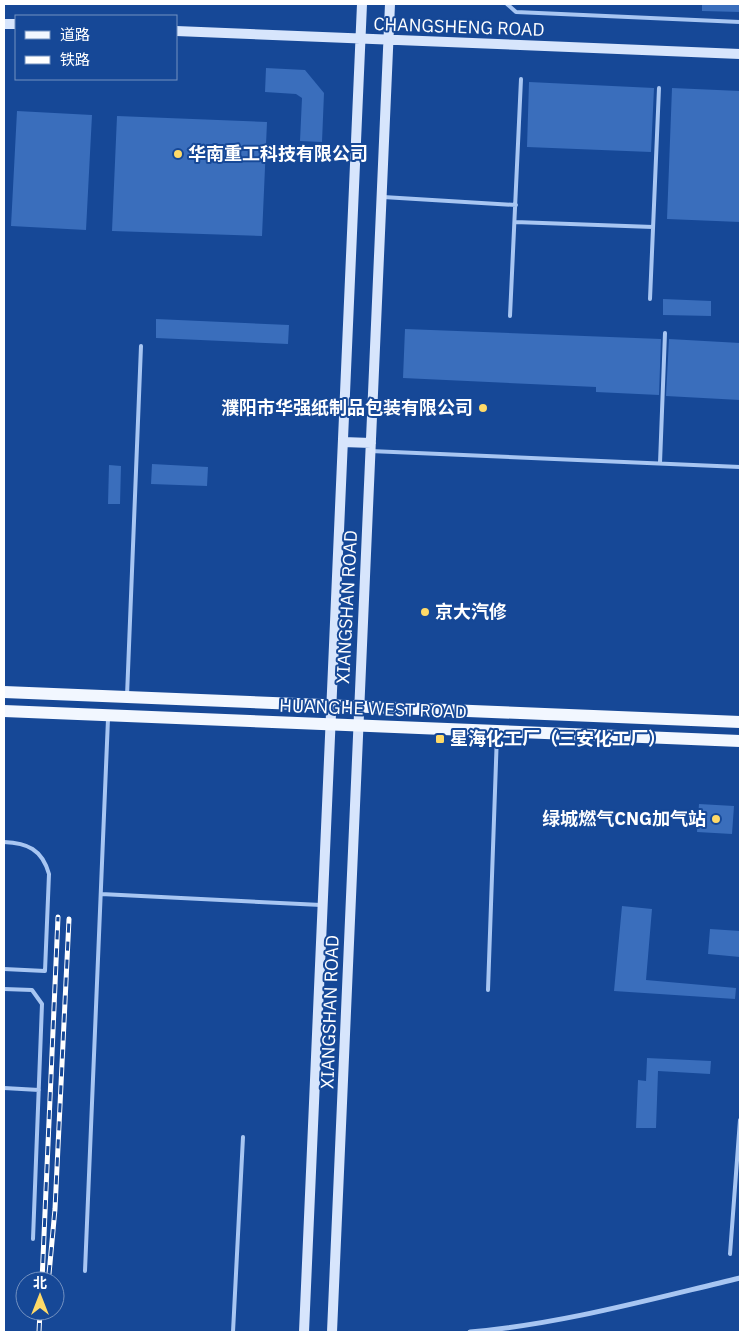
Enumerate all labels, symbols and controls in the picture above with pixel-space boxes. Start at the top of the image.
street label: CHANGSHENG ROAD [373,12,545,41]
legend [15,15,178,80]
text: 道路 [60,25,90,44]
text: 铁路 [60,50,90,69]
place label: 华南重工科技有限公司 [188,142,368,165]
marker: 华南重工科技有限公司 [172,148,184,160]
place label: 濮阳市华强纸制品包装有限公司 [221,396,473,419]
marker: 濮阳市华强纸制品包装有限公司 [477,402,489,414]
street label: XIANGSHAN ROAD [331,529,362,685]
place label: 京大汽修 [435,600,507,623]
marker: 京大汽修 [419,606,431,618]
street label: HUANGHE WEST ROAD [279,694,467,723]
place label: 星海化工厂（三安化工厂） [450,727,666,750]
marker: 星海化工厂（三安化工厂） [434,733,446,745]
place label: 绿城燃气CNG加气站 [542,807,706,830]
marker: 绿城燃气CNG加气站 [710,813,722,825]
street label: XIANGSHAN ROAD [315,935,344,1089]
north arrow [15,1271,65,1321]
text: 北 [33,1274,47,1292]

